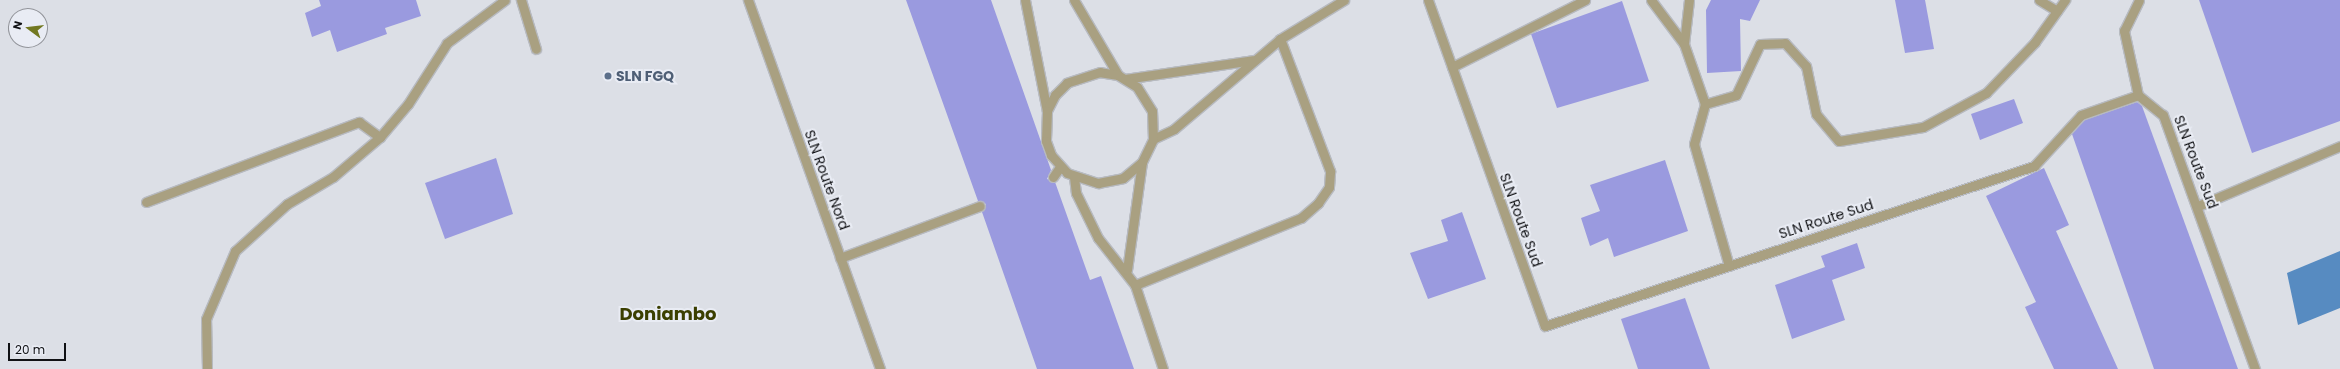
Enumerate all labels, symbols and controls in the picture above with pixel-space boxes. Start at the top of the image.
north arrow [8,8,48,48]
text: N [9,19,26,31]
place label: SLN FGQ [616,68,674,84]
marker: SLN FGQ [603,71,613,81]
street label: SLN Route Sud [2171,113,2221,211]
street label: SLN Route Nord [801,128,853,232]
street label: SLN Route Sud [1496,171,1546,269]
street label: SLN Route Sud [1777,196,1875,242]
district label: Doniambo [620,303,716,325]
scale bar [10,335,68,361]
text: 20 m [15,341,45,358]

